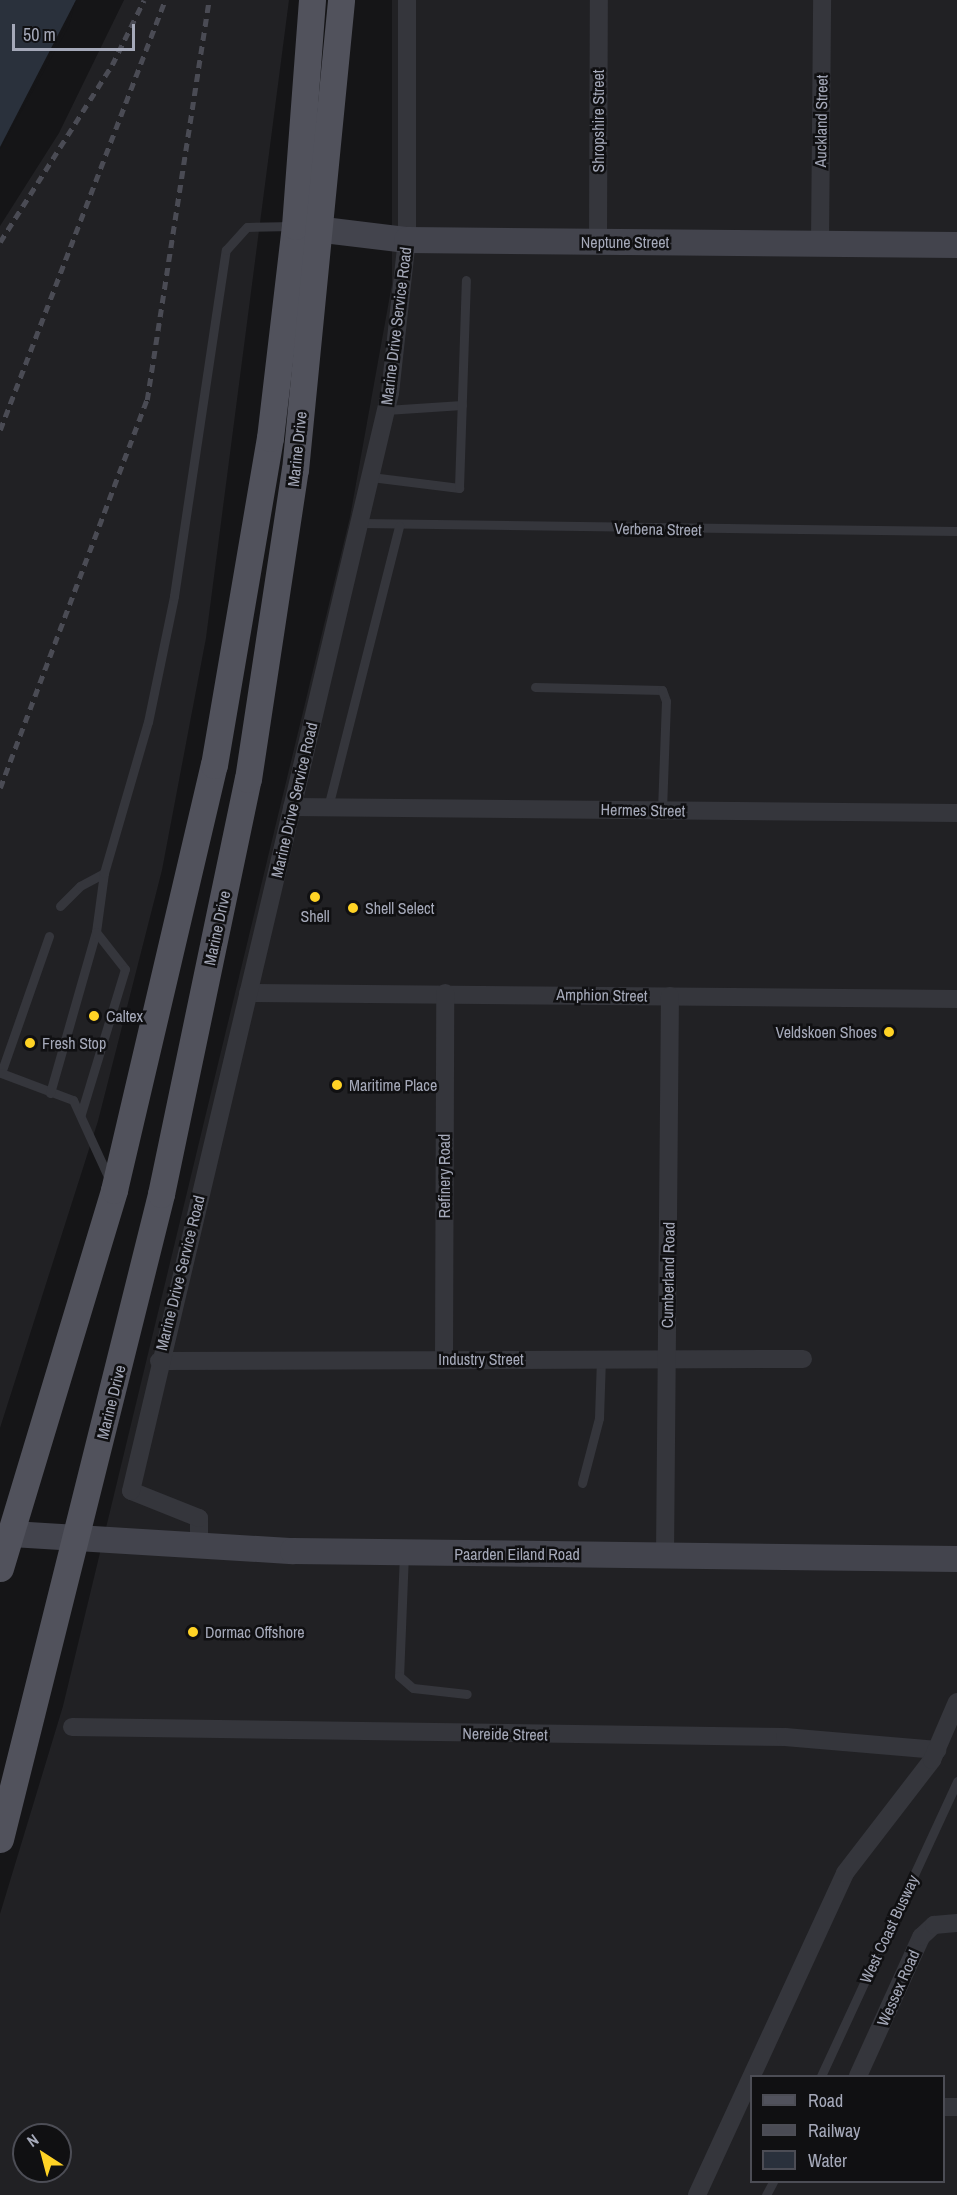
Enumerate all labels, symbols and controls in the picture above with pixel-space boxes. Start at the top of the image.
scale bar [15,12,138,50]
text: 50 m [23,22,56,47]
street label: Shropshire Street [588,70,608,172]
street label: Auckland Street [811,75,831,167]
street label: Neptune Street [581,232,669,252]
street label: Marine Drive Service Road [377,246,415,406]
street label: Marine Drive [283,410,311,488]
street label: Verbena Street [614,519,702,539]
street label: Marine Drive Service Road [267,720,321,880]
street label: Hermes Street [601,800,685,820]
street label: Marine Drive [200,889,234,967]
marker: Shell [308,890,322,904]
place label: Shell Select [365,898,434,918]
marker: Shell Select [346,901,360,915]
place label: Shell [300,906,330,926]
street label: Amphion Street [556,985,648,1005]
place label: Caltex [106,1006,143,1026]
marker: Caltex [87,1009,101,1023]
place label: Veldskoen Shoes [776,1022,877,1042]
marker: Veldskoen Shoes [882,1025,896,1039]
place label: Fresh Stop [42,1033,106,1053]
marker: Fresh Stop [23,1036,37,1050]
place label: Maritime Place [349,1075,437,1095]
marker: Maritime Place [330,1078,344,1092]
street label: Refinery Road [434,1134,454,1218]
street label: Marine Drive Service Road [151,1194,209,1352]
street label: Cumberland Road [657,1222,679,1328]
street label: Industry Street [438,1349,524,1369]
street label: Marine Drive [93,1363,129,1441]
street label: Paarden Eiland Road [454,1544,580,1564]
place label: Dormac Offshore [205,1622,305,1642]
marker: Dormac Offshore [186,1625,200,1639]
street label: Nereide Street [462,1724,548,1744]
street label: West Coast Busway [856,1872,922,1986]
street label: Wessex Road [873,1947,923,2029]
legend [750,2075,945,2183]
text: Road [808,2088,843,2113]
text: Railway [808,2118,861,2143]
north arrow [12,2123,72,2183]
text: N [22,2128,43,2152]
text: Water [808,2148,847,2173]

